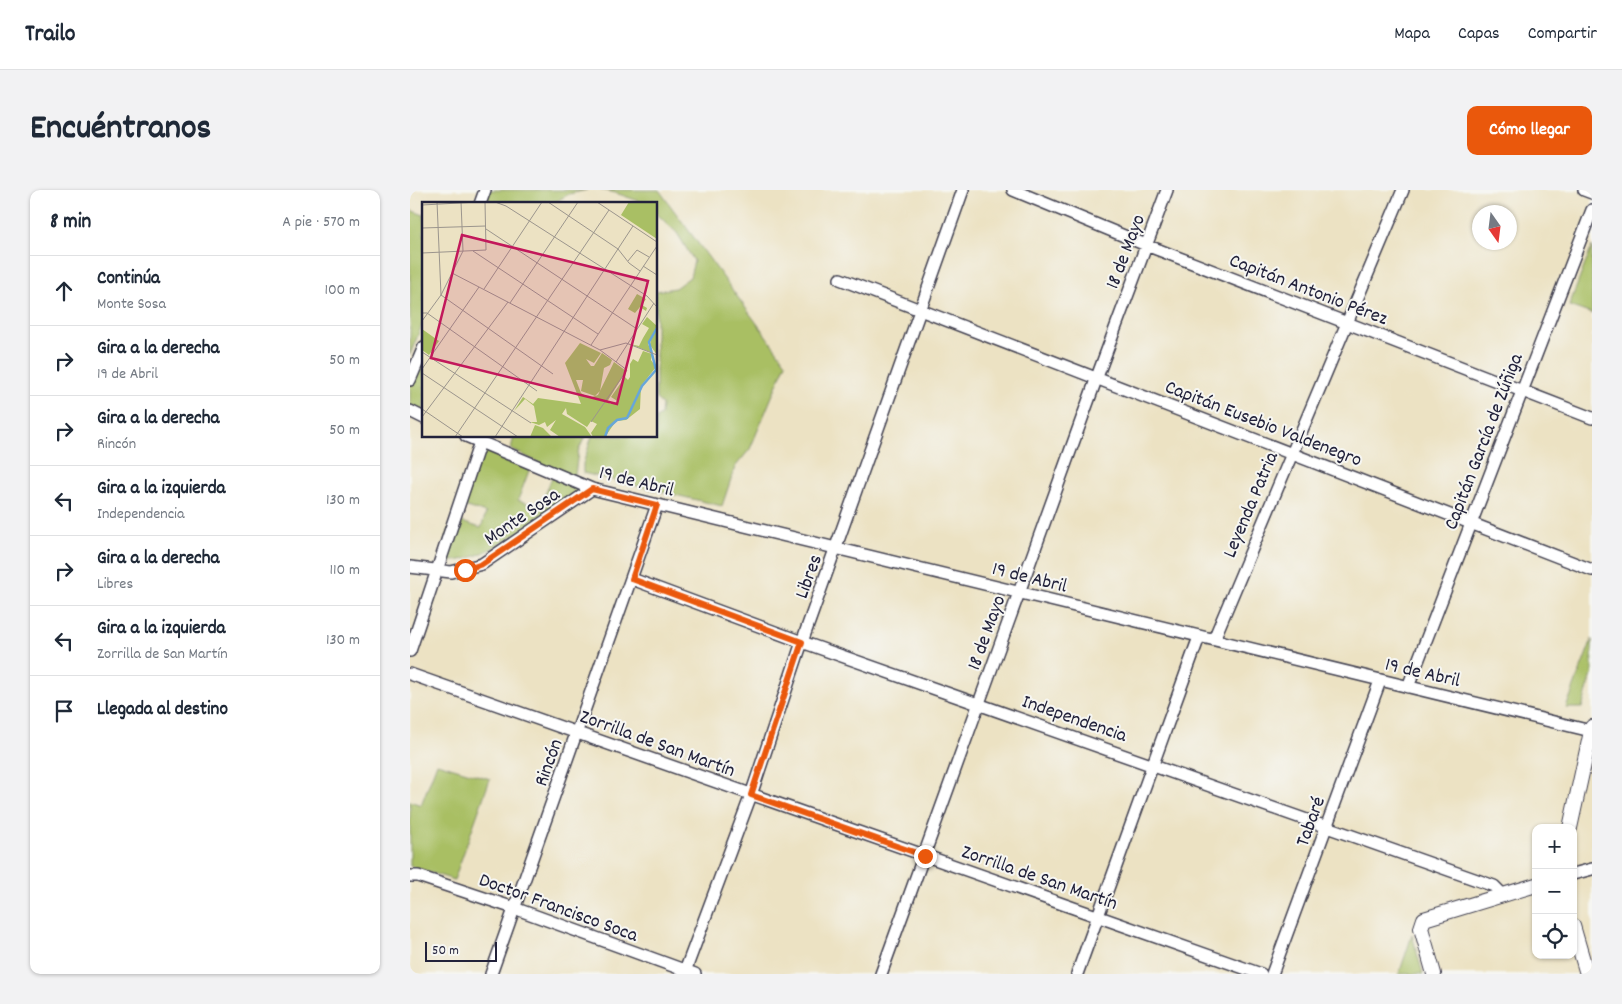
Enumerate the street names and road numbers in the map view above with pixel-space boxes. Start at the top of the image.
street label: 18 de Mayo [1100,211,1154,293]
street label: Capitán Antonio Pérez [1225,248,1392,334]
street label: Capitán García de Zúñiga [1438,349,1532,534]
street label: Capitán Eusebio Valdenegro [1160,374,1366,475]
street label: Leyenda Patria [1217,447,1287,563]
street label: 19 de Abril [596,460,677,506]
street label: Monte Sosa [479,481,567,553]
street label: Libres [789,551,831,603]
street label: 19 de Abril [989,556,1070,602]
street label: 18 de Mayo [961,592,1014,674]
street label: 19 de Abril [1382,652,1463,696]
street label: Independencia [1018,689,1131,751]
street label: Zorrilla de San Martín [575,704,738,786]
street label: Rincón [528,735,571,791]
street label: Tabaré [1290,793,1334,851]
street label: Zorrilla de San Martín [957,839,1121,919]
street label: Doctor Francisco Soca [475,867,642,951]

